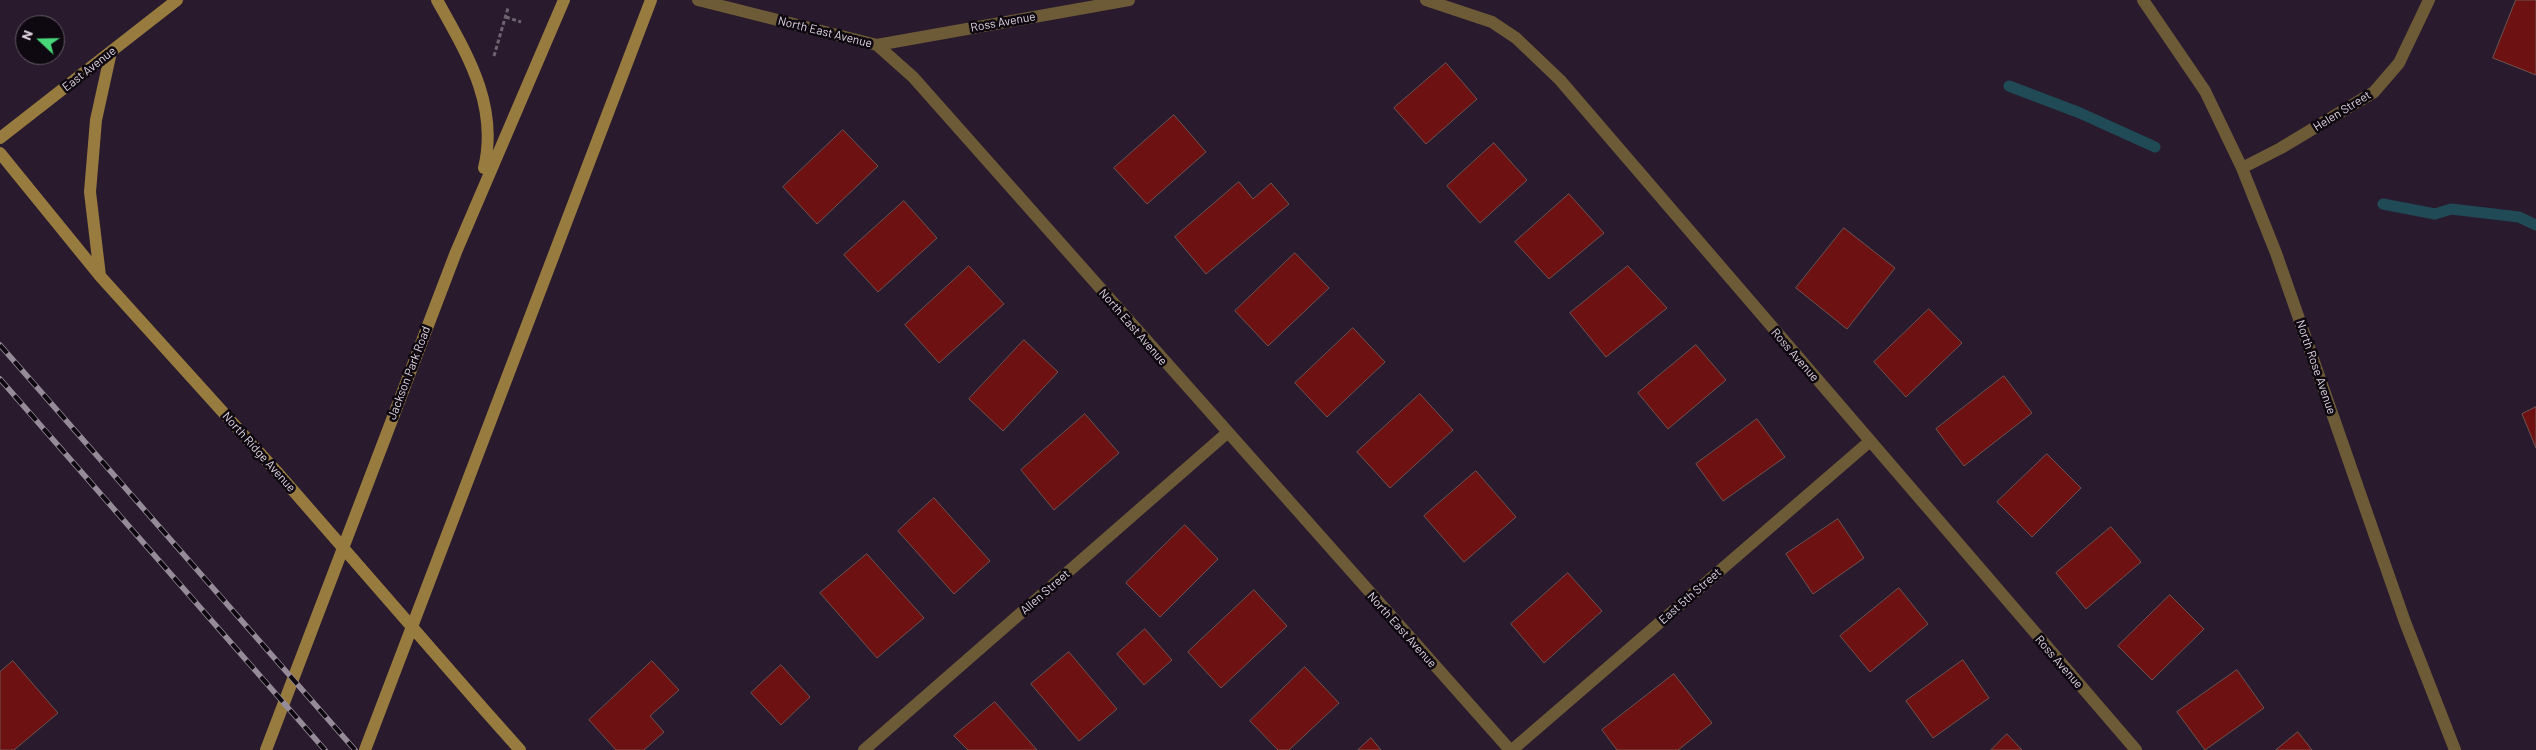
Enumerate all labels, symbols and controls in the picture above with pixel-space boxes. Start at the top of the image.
street label: Ross Avenue [969,9,1037,35]
street label: North East Avenue [776,13,874,51]
north arrow [15,15,65,65]
text: N [17,27,36,42]
street label: East Avenue [59,44,119,94]
street label: Helen Street [2311,88,2373,134]
street label: North East Avenue [1096,286,1170,368]
street label: North Rose Avenue [2293,318,2339,416]
street label: Jackson Park Road [385,324,433,422]
street label: Ross Avenue [1768,325,1822,385]
street label: North Ridge Avenue [219,409,299,495]
street label: East 5th Street [1656,565,1724,627]
street label: Allen Street [1017,567,1073,617]
street label: North East Avenue [1364,589,1440,671]
street label: Ross Avenue [2032,632,2086,692]

